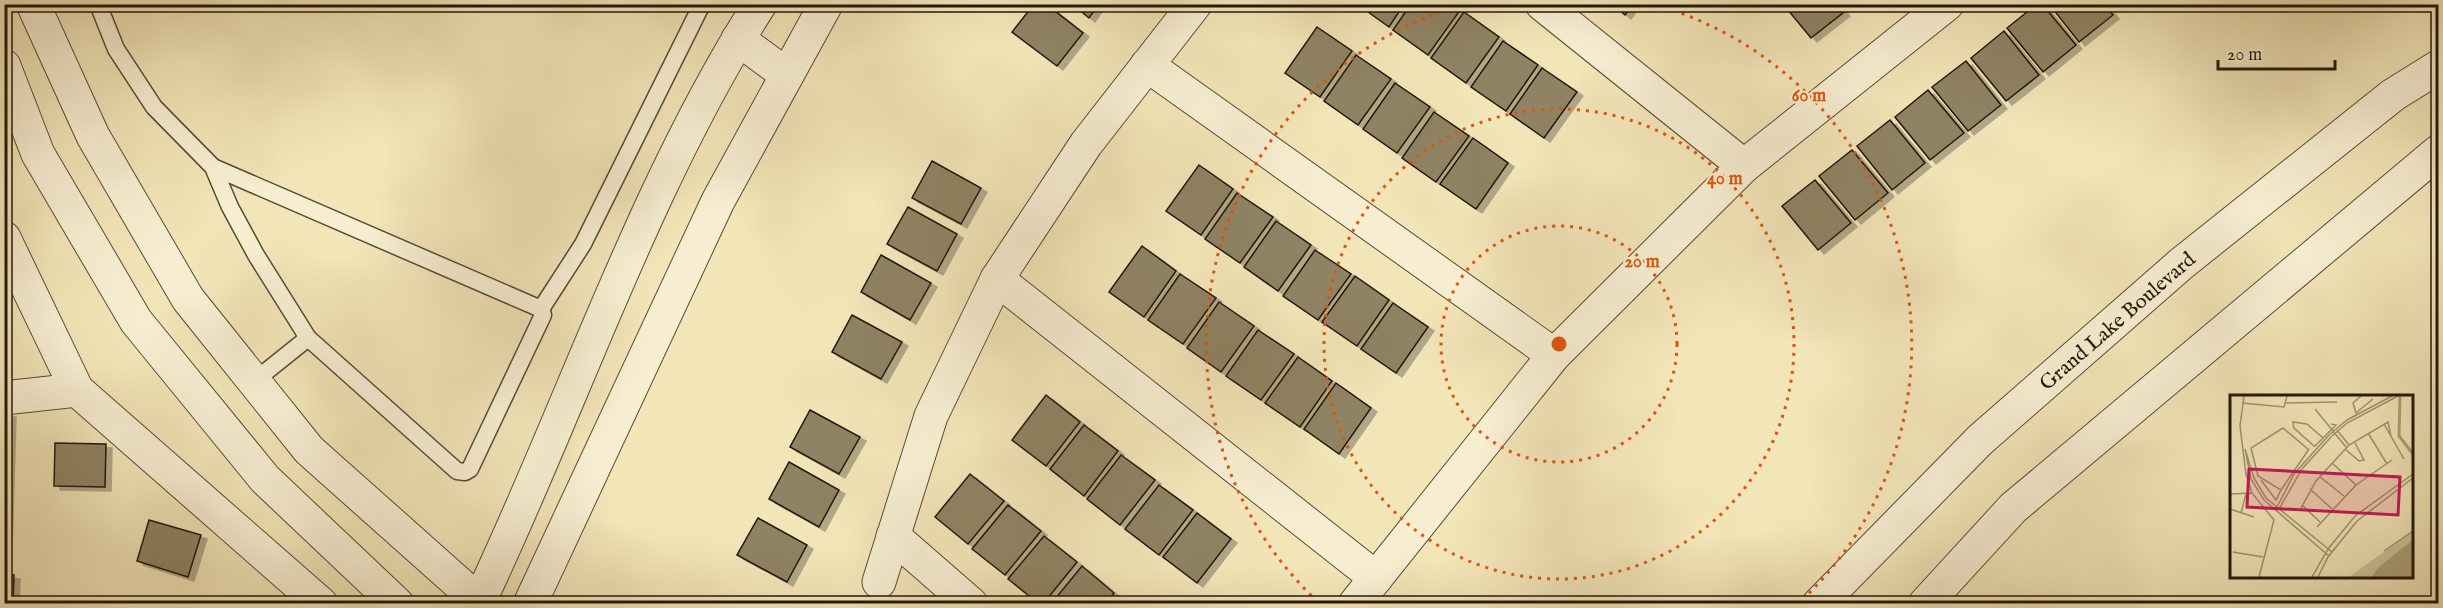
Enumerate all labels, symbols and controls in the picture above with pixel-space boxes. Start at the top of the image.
scale bar [2218,33,2335,71]
text: 20 m [2227,44,2262,67]
text: 60 m [1792,85,1826,108]
text: 40 m [1707,168,1743,191]
street label: Grand Lake Boulevard [2034,246,2202,397]
text: 20 m [1624,251,1660,274]
centre of rings [1549,334,1569,354]
inset map [2230,395,2413,578]

